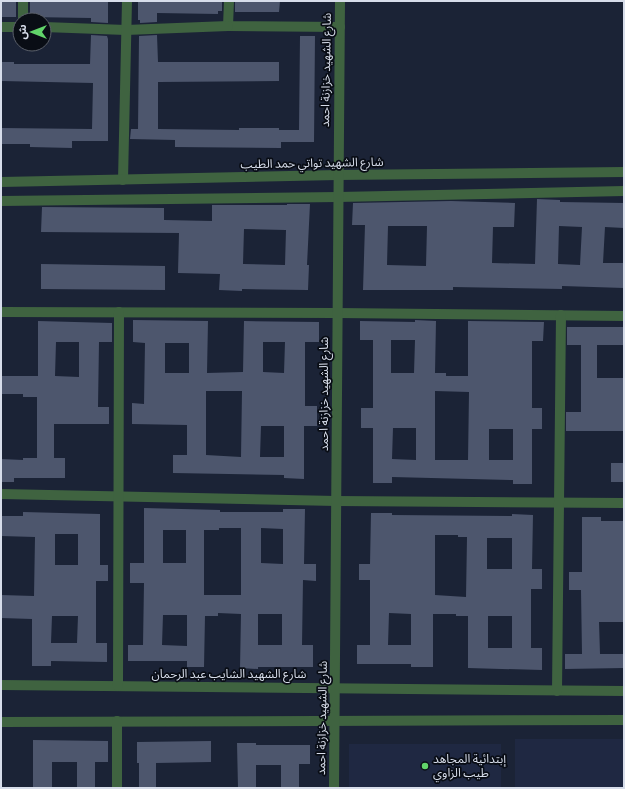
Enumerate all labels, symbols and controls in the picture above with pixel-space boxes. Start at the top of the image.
north arrow [12,12,52,52]
street label: شارع الشهيد خزازنة احمد [317,13,336,127]
text: ش [15,24,29,40]
street label: شارع الشهيد تواتي حمد الطيب [240,154,384,174]
street label: شارع الشهيد خزازنة احمد [316,337,333,451]
street label: شارع الشهيد خزازنة احمد [313,661,332,775]
street label: شارع الشهيد الشايب عبد الرحمان [152,666,306,683]
place label: إبتدائية المجاهد طيب الزاوي [433,751,506,783]
marker: إبتدائية المجاهد طيب الزاوي [420,761,430,771]

